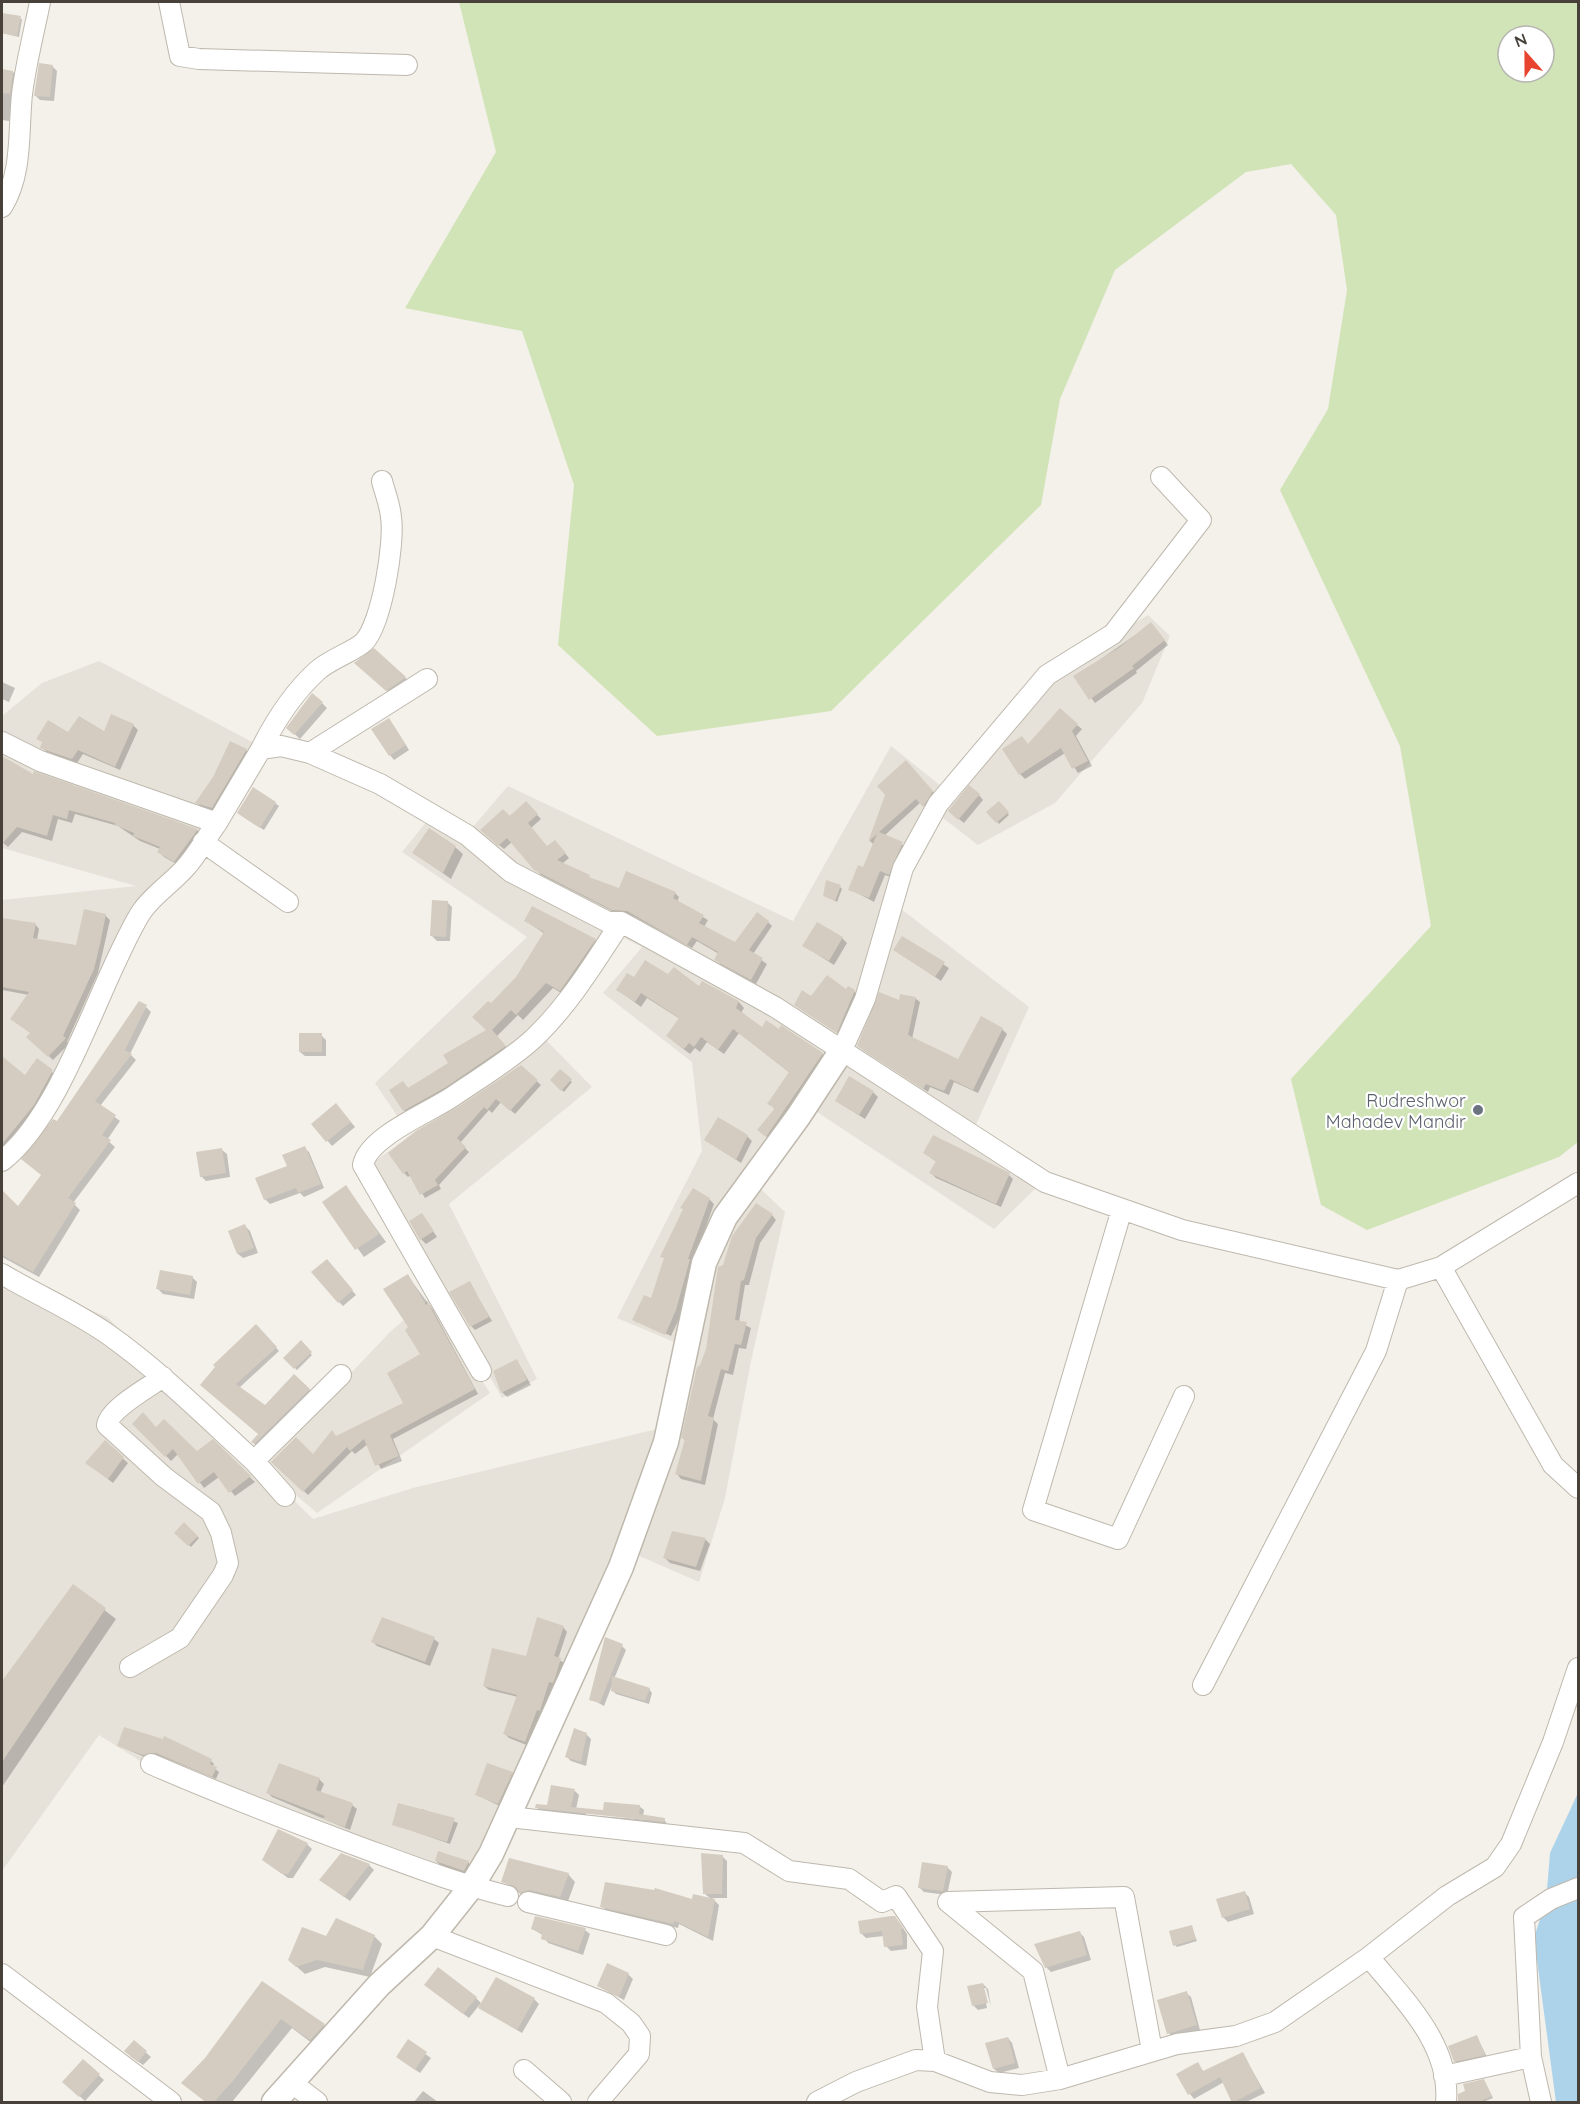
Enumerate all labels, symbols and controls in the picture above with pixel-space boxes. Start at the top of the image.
north arrow [1496,24,1556,84]
text: N [1512,29,1530,51]
place label: Rudreshwor Mahadev Mandir [1326,1089,1466,1133]
marker: Rudreshwor Mahadev Mandir [1471,1103,1485,1117]

